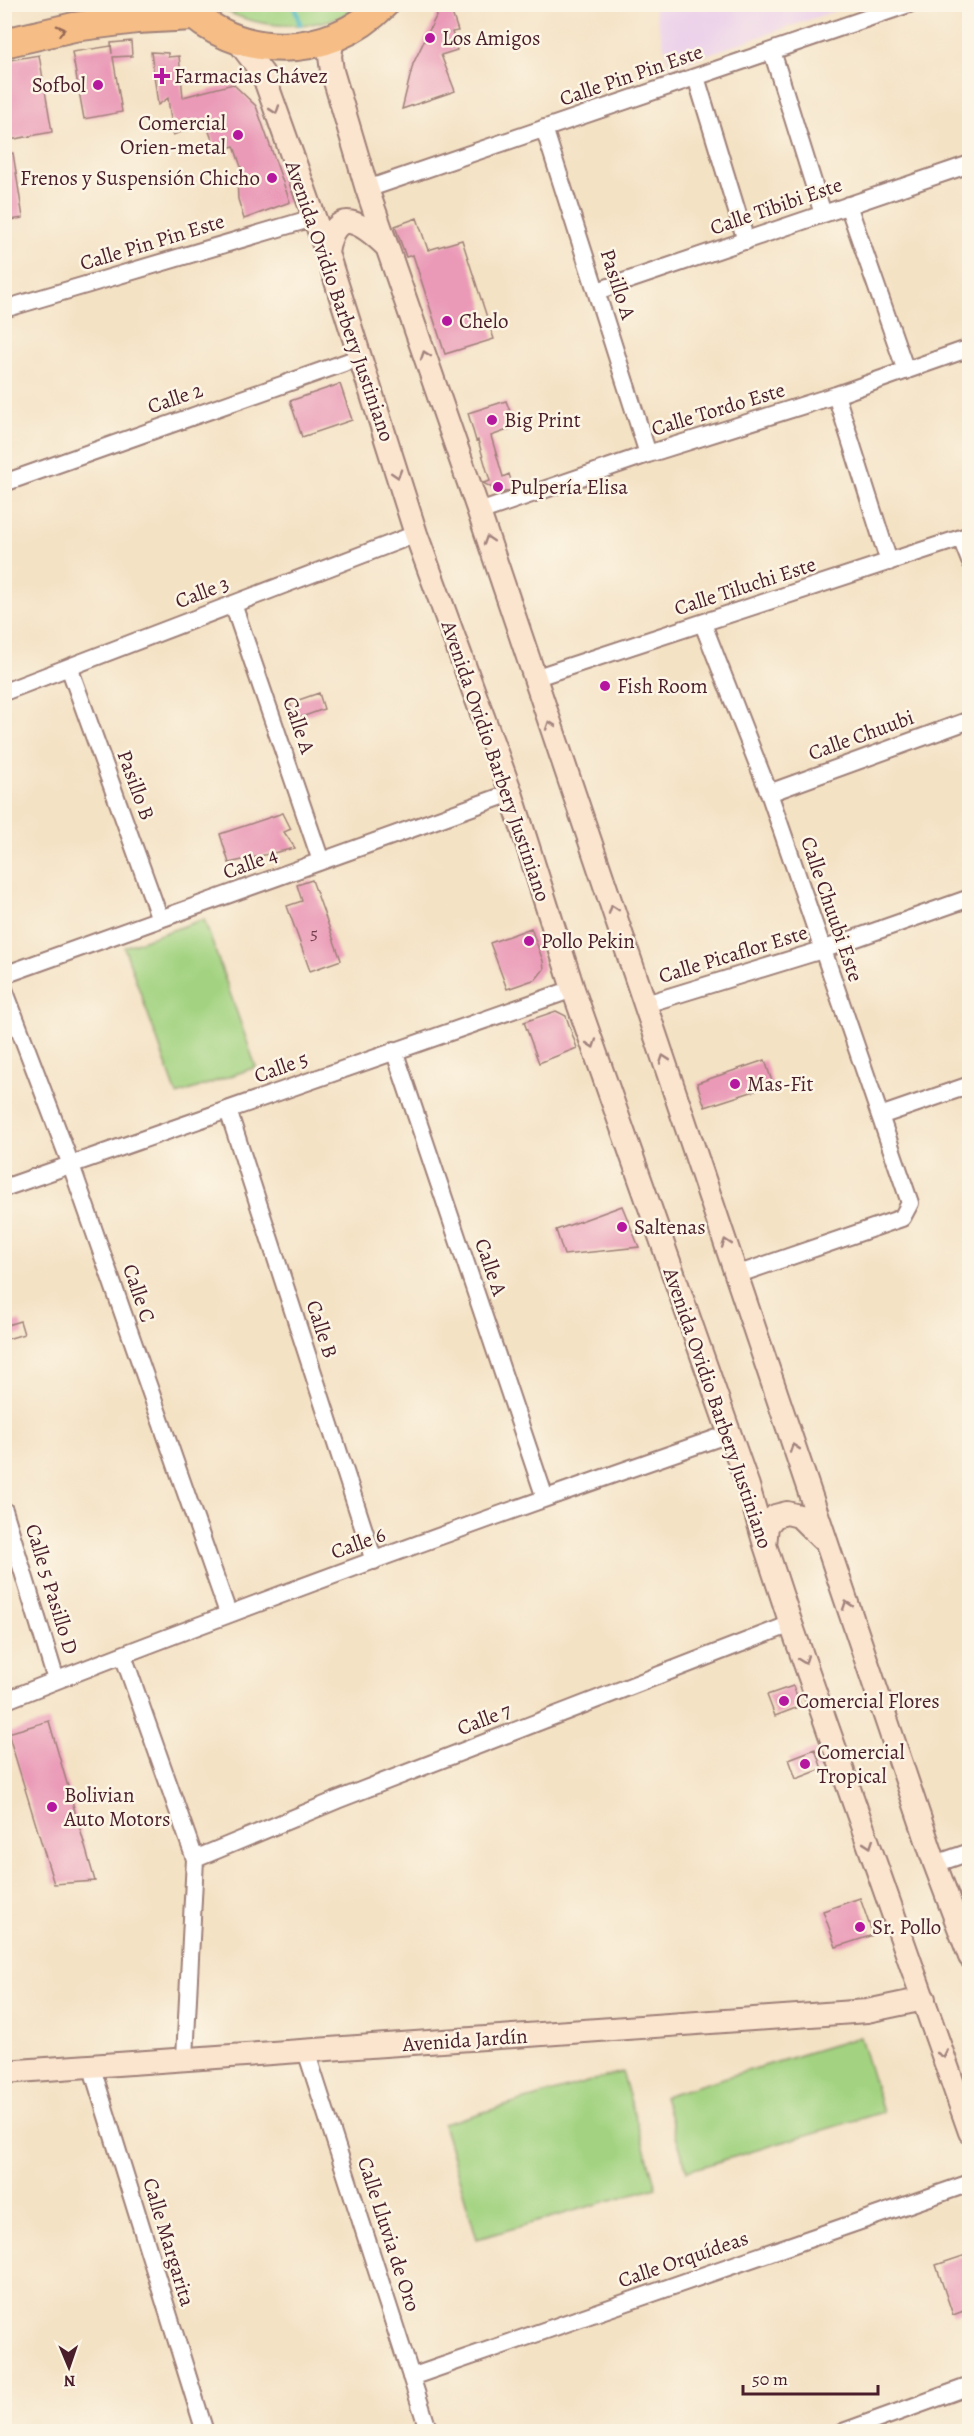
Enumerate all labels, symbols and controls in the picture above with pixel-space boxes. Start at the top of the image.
one-way arrow [56,24,66,37]
place label: Los Amigos [442,24,540,52]
marker: Los Amigos [423,31,437,45]
street label: Calle Pin Pin Este [556,37,706,113]
place label: Farmacias Chávez [174,62,328,90]
marker: Farmacias Chávez [155,69,169,83]
place label: Sofbol [32,71,86,99]
marker: Sofbol [91,78,105,92]
one-way arrow [268,104,281,115]
place label: Comercial Orien-metal [120,109,226,161]
marker: Comercial Orien-metal [231,128,245,142]
street label: Avenida Ovidio Barbery Justiniano [278,156,401,445]
place label: Frenos y Suspensión Chicho [20,164,260,192]
street label: Calle Tibibi Este [706,170,846,242]
marker: Frenos y Suspensión Chicho [265,171,279,185]
street label: Calle Pin Pin Este [76,207,228,277]
street label: Pasillo A [593,245,643,323]
place label: Chelo [459,307,508,335]
marker: Chelo [440,314,454,328]
one-way arrow [420,350,432,361]
street label: Calle Tordo Este [648,375,788,443]
street label: Calle 2 [144,376,206,420]
place label: Big Print [504,406,581,434]
marker: Big Print [485,413,499,427]
one-way arrow [390,468,402,479]
place label: Pulpería Elisa [510,473,628,501]
marker: Pulpería Elisa [491,480,505,494]
one-way arrow [483,535,496,546]
street label: Calle Tiluchi Este [671,550,819,622]
street label: Calle 3 [171,569,233,615]
street label: Avenida Ovidio Barbery Justiniano [434,616,557,905]
place label: Fish Room [617,672,708,700]
marker: Fish Room [598,679,612,693]
street label: Calle A [276,693,322,758]
street label: Calle Chuubi [804,703,918,767]
one-way arrow [545,720,558,731]
street label: Pasillo B [110,746,162,824]
street label: Calle Chuubi Este [794,833,870,985]
street label: Calle 4 [219,840,281,886]
one-way arrow [608,904,620,915]
street label: Calle Picaflor Este [655,918,811,990]
house number: 5 [310,921,318,945]
place label: Pollo Pekin [541,927,635,955]
marker: Pollo Pekin [522,934,536,948]
one-way arrow [584,1038,597,1049]
street label: Calle 5 [250,1044,312,1090]
one-way arrow [658,1054,671,1065]
place label: Mas-Fit [747,1070,813,1098]
marker: Mas-Fit [728,1077,742,1091]
place label: Saltenas [634,1213,706,1241]
marker: Saltenas [615,1220,629,1234]
street label: Calle A [468,1235,514,1300]
one-way arrow [720,1238,733,1249]
street label: Calle C [116,1260,162,1326]
street label: Avenida Ovidio Barbery Justiniano [656,1263,779,1552]
street label: Calle B [300,1296,344,1362]
one-way arrow [789,1443,801,1454]
street label: Calle 5 Pasillo D [19,1520,85,1658]
street label: Calle 6 [327,1520,390,1566]
one-way arrow [842,1600,854,1611]
one-way arrow [797,1654,810,1665]
place label: Comercial Flores [796,1687,940,1715]
marker: Comercial Flores [777,1694,791,1708]
street label: Calle 7 [453,1696,515,1742]
place label: Comercial Tropical [817,1738,905,1790]
marker: Comercial Tropical [798,1757,812,1771]
place label: Bolivian Auto Motors [63,1781,170,1833]
marker: Bolivian Auto Motors [45,1800,59,1814]
one-way arrow [862,1838,875,1849]
place label: Sr. Pollo [872,1913,941,1941]
marker: Sr. Pollo [853,1920,867,1934]
street label: Avenida Jardín [400,2022,529,2058]
one-way arrow [936,2048,949,2059]
street label: Calle Lluvia de Oro [351,2153,427,2315]
street label: Calle Margarita [136,2174,202,2310]
street label: Calle Orquídeas [614,2224,752,2294]
north arrow [39,2337,99,2397]
scale bar [743,2358,878,2396]
text: 50 m [752,2367,788,2391]
text: N [63,2370,76,2392]

